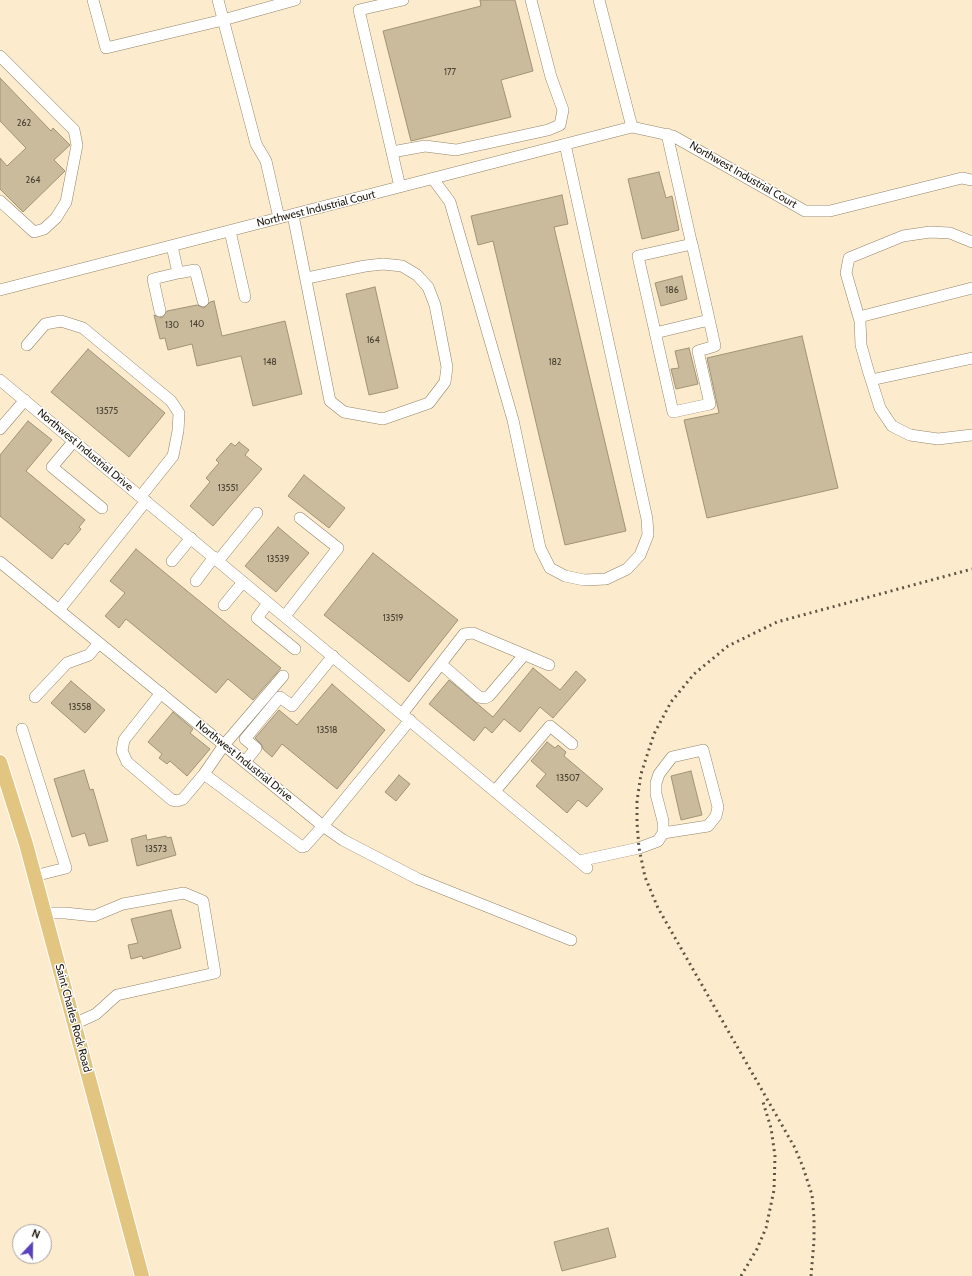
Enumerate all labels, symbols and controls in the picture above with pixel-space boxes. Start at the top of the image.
house number: 177 [444,67,456,77]
house number: 262 [17,118,31,128]
street label: Northwest Industrial Court [687,139,799,211]
house number: 264 [25,175,41,185]
street label: Northwest Industrial Court [255,188,377,230]
house number: 186 [665,285,679,295]
house number: 140 [190,319,204,329]
house number: 130 [165,320,179,330]
house number: 164 [366,335,380,345]
house number: 148 [263,357,277,367]
house number: 182 [548,357,562,367]
street label: Northwest Industrial Drive [34,406,136,494]
house number: 13575 [96,406,118,416]
house number: 13551 [218,483,238,493]
house number: 13539 [267,554,289,564]
house number: 13519 [383,613,403,623]
house number: 13558 [69,702,91,712]
street label: Northwest Industrial Drive [193,718,295,804]
house number: 13518 [316,725,338,735]
house number: 13507 [556,773,580,783]
house number: 13573 [145,844,167,854]
street label: Saint Charles Rock Road [52,962,94,1074]
north arrow [12,1224,52,1264]
text: N [30,1226,42,1242]

